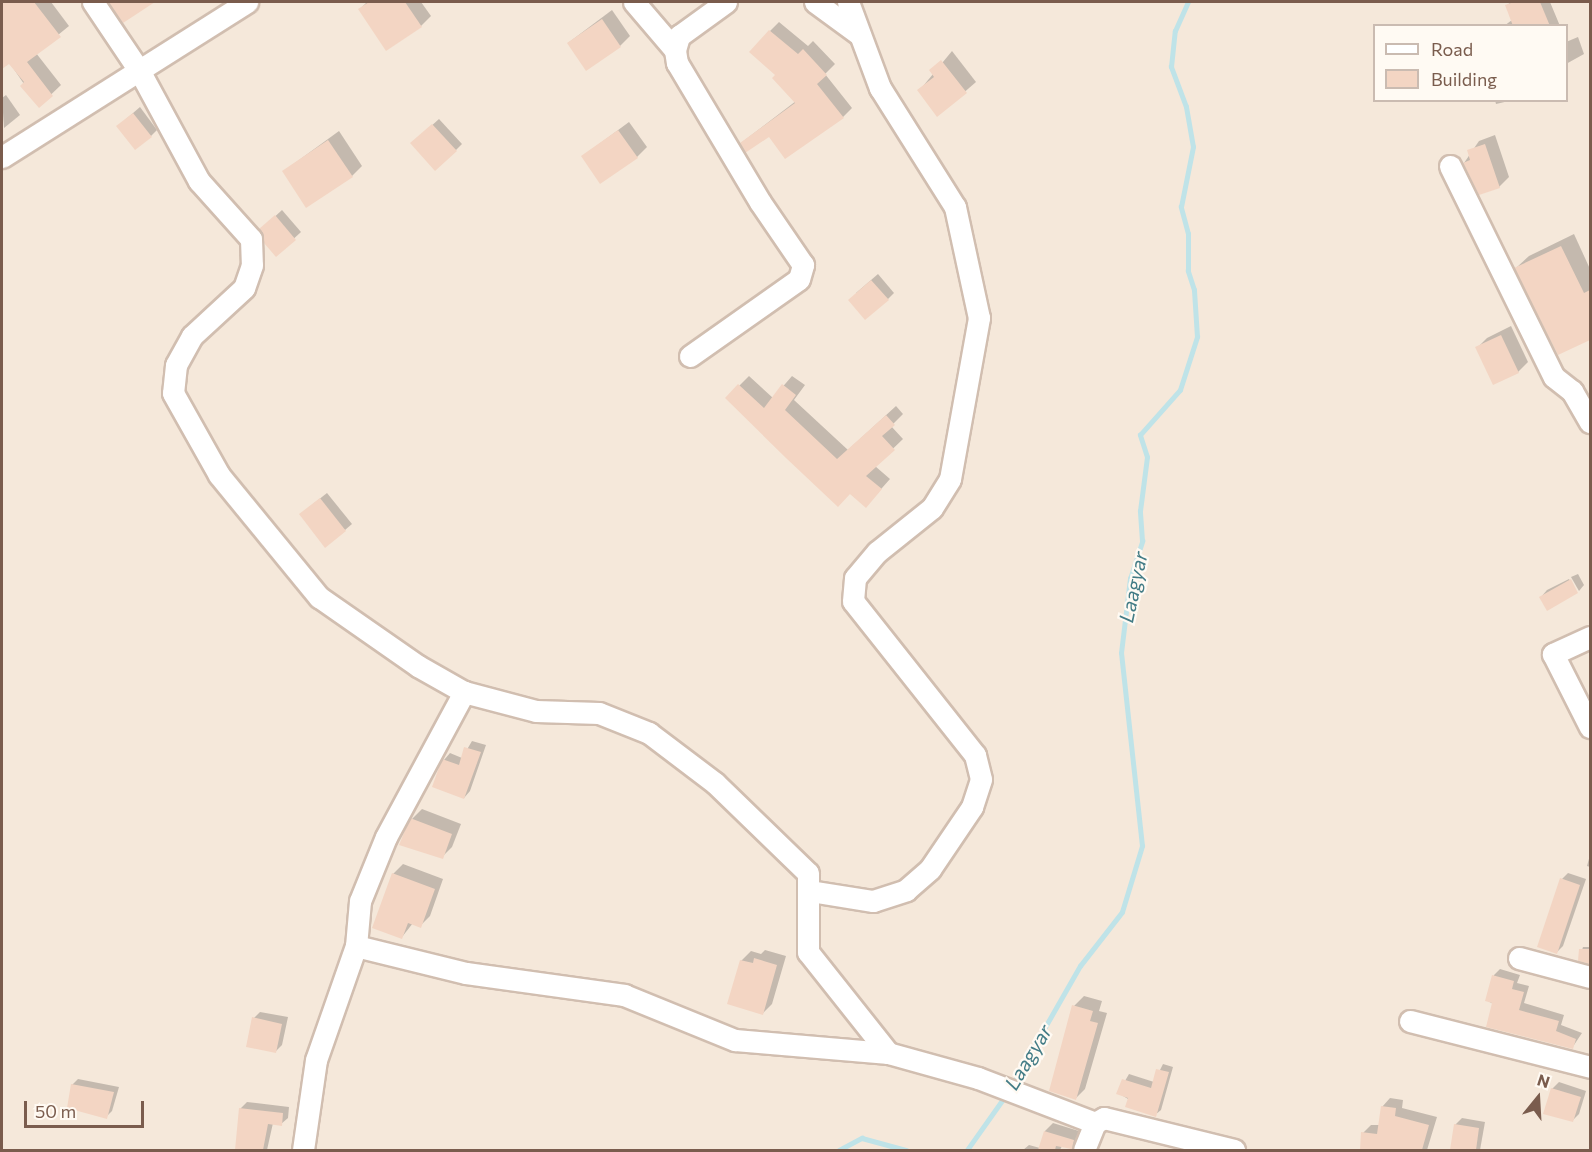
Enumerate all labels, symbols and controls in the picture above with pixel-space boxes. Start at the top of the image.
legend [1373,24,1568,102]
text: Road [1431,38,1473,60]
text: Building [1431,68,1497,90]
water label: Laagyar [1114,549,1152,625]
water label: Laagyar [999,1020,1057,1094]
north arrow [1508,1068,1568,1128]
text: N [1535,1070,1552,1091]
scale bar [27,1089,147,1127]
text: 50 m [35,1100,76,1122]

